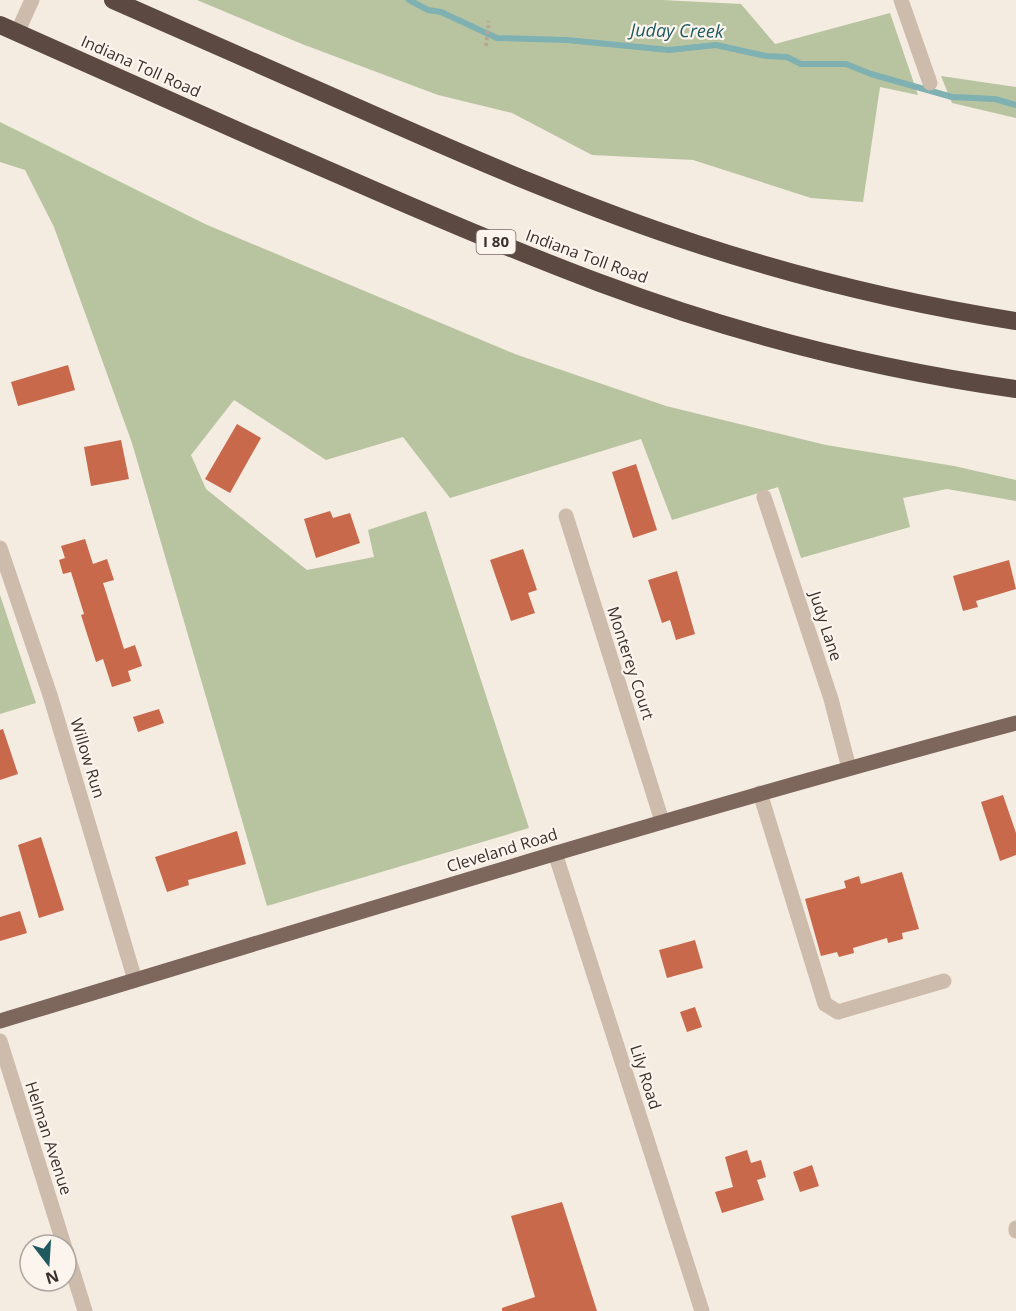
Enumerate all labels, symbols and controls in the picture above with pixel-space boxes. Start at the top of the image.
water label: Juday Creek [627,17,725,43]
street label: Indiana Toll Road [78,30,204,102]
street label: Indiana Toll Road [523,224,651,288]
road number: I 80 [476,230,516,254]
street label: Judy Lane [804,586,848,664]
street label: Monterey Court [602,604,660,723]
street label: Willow Run [65,715,111,801]
street label: Cleveland Road [444,823,560,877]
street label: Lily Road [625,1042,667,1112]
street label: Helman Avenue [20,1078,78,1198]
north arrow [18,1233,78,1293]
text: N [43,1265,62,1290]

